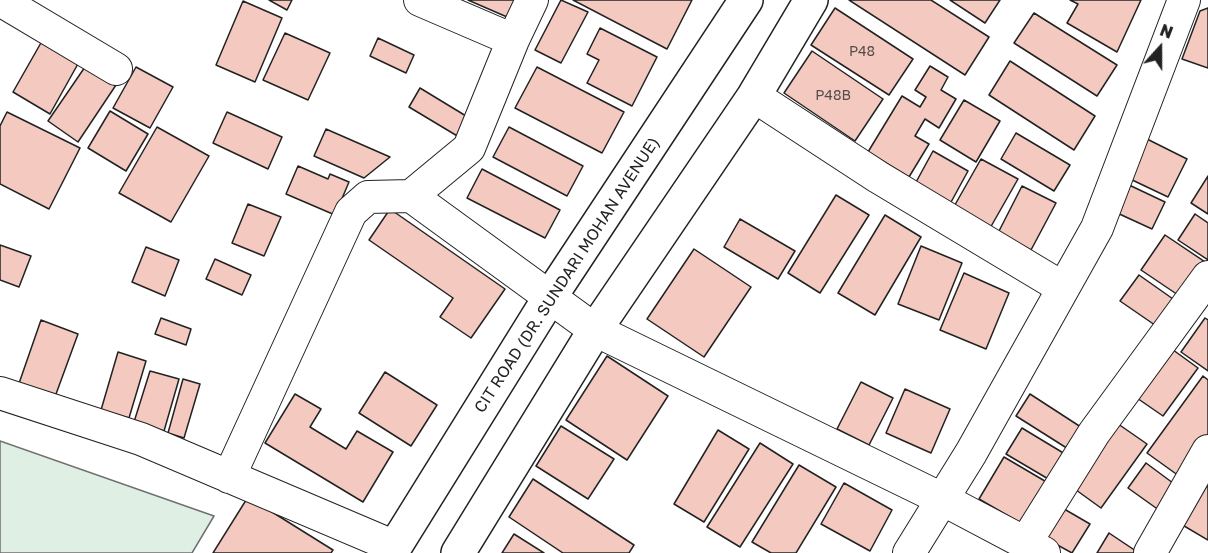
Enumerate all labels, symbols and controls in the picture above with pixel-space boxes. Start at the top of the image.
north arrow [1130,18,1190,78]
text: N [1157,20,1176,43]
house number: P48 [849,44,875,60]
house number: P48B [815,88,851,104]
street label: CIT ROAD (DR. SUNDARI MOHAN AVENUE) [471,134,663,416]

